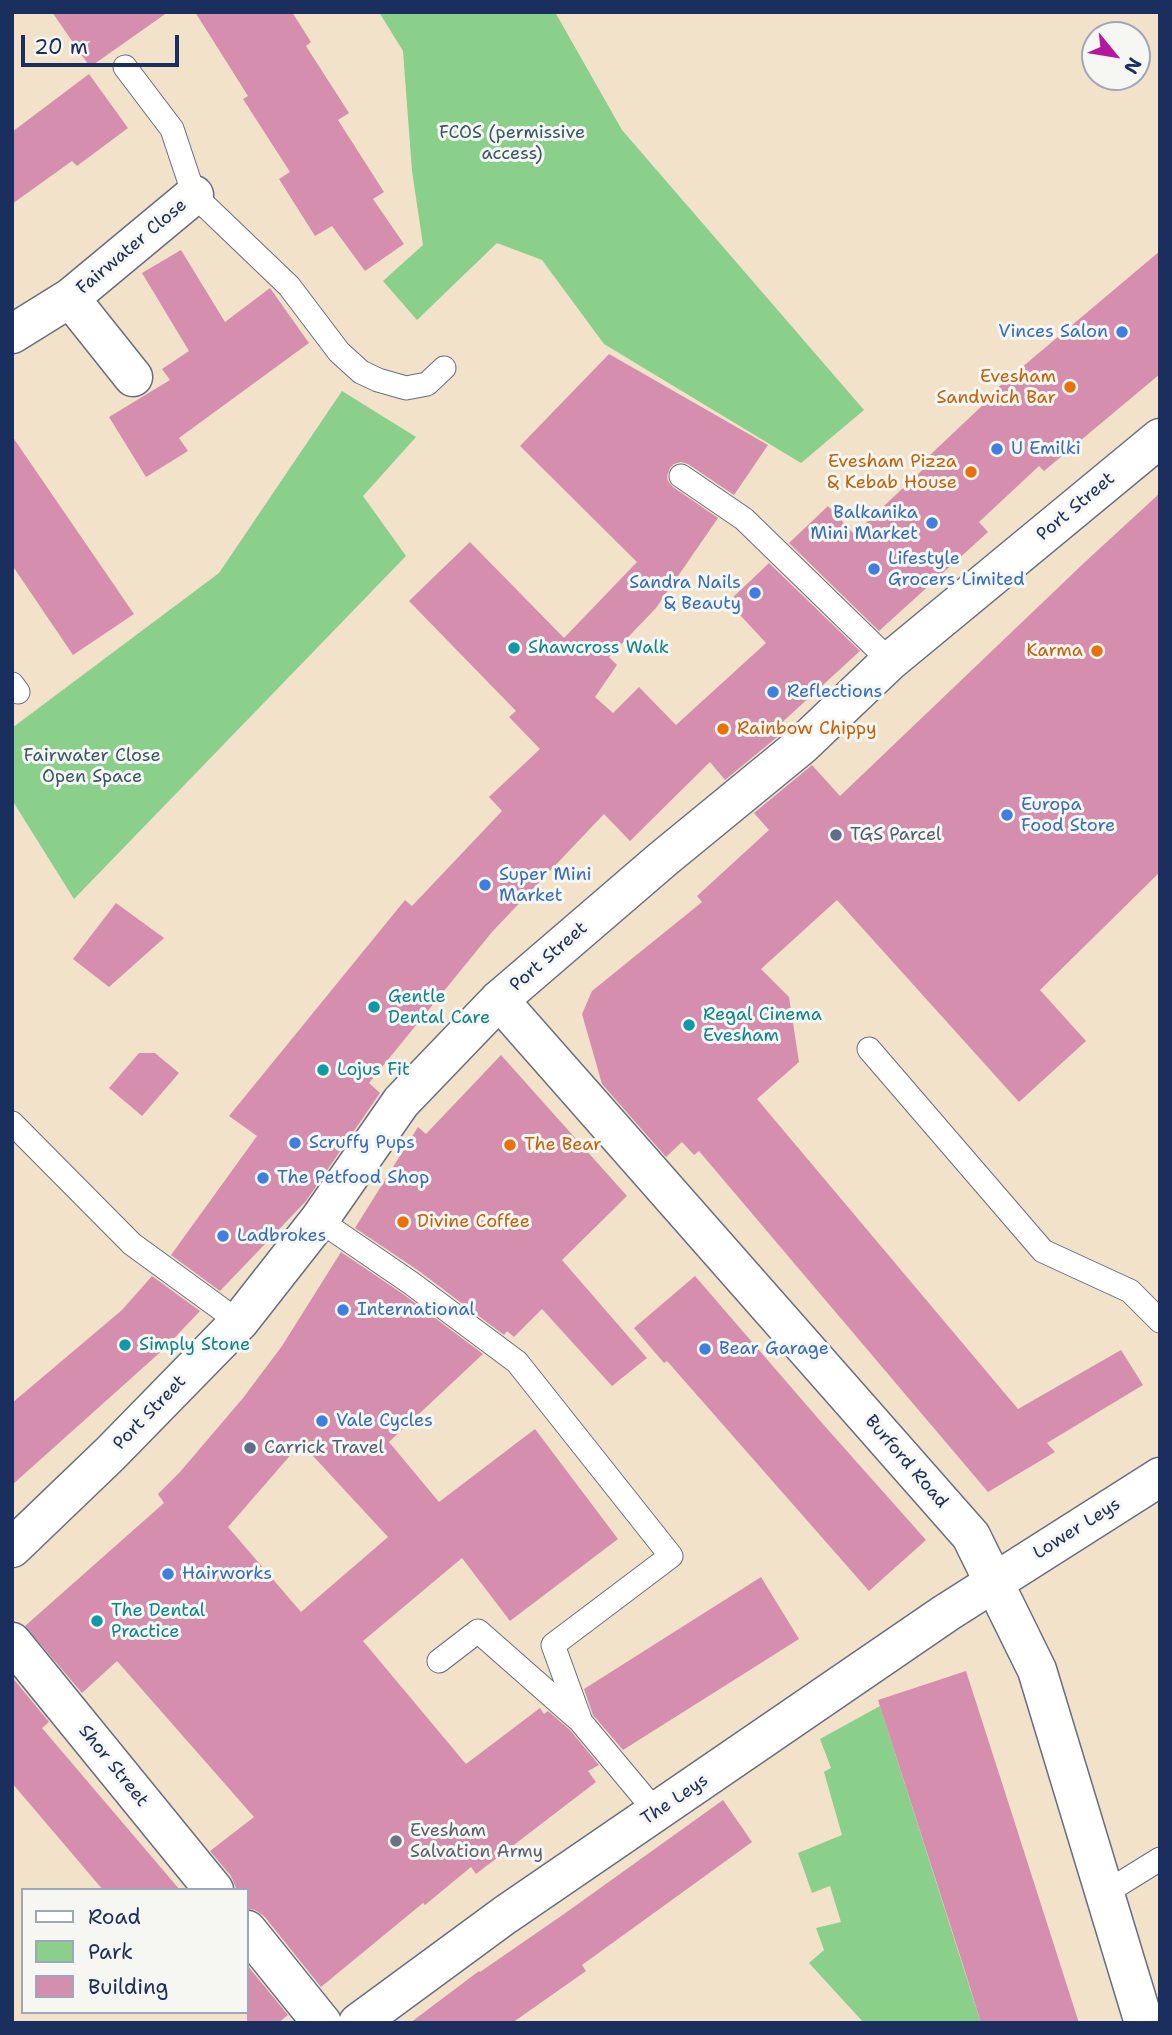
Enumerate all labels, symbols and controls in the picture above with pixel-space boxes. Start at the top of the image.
scale bar [24,21,182,65]
north arrow [1081,21,1151,91]
text: 20 m [34,33,88,61]
text: N [1118,53,1147,79]
park label: FCOS (permissive access) [439,122,585,164]
street label: Fairwater Close [73,195,191,299]
place label: Vinces Salon [998,321,1108,343]
marker: Vinces Salon [1114,324,1130,340]
place label: Evesham Sandwich Bar [936,366,1056,408]
marker: Evesham Sandwich Bar [1062,379,1078,395]
place label: U Emilki [1011,438,1081,460]
marker: U Emilki [989,441,1005,457]
place label: Evesham Pizza & Kebab House [827,451,957,494]
marker: Evesham Pizza & Kebab House [963,464,979,480]
street label: Port Street [1033,468,1119,546]
place label: Balkanika Mini Market [810,502,918,544]
marker: Balkanika Mini Market [924,515,940,531]
place label: Lifestyle Grocers Limited [888,548,1025,590]
marker: Lifestyle Grocers Limited [866,561,882,577]
place label: Sandra Nails & Beauty [629,572,741,614]
marker: Sandra Nails & Beauty [747,585,763,601]
place label: Shawcross Walk [528,637,669,659]
marker: Shawcross Walk [506,640,522,656]
place label: Karma [1026,640,1083,662]
marker: Karma [1089,643,1105,659]
place label: Reflections [787,681,883,703]
marker: Reflections [765,684,781,700]
place label: Rainbow Chippy [737,718,876,740]
marker: Rainbow Chippy [715,721,731,737]
park label: Fairwater Close Open Space [23,745,161,788]
place label: Europa Food Store [1021,794,1115,836]
marker: Europa Food Store [999,807,1015,823]
place label: TGS Parcel [850,824,941,846]
marker: TGS Parcel [828,827,844,843]
place label: Super Mini Market [499,864,592,906]
marker: Super Mini Market [477,877,493,893]
street label: Port Street [506,918,592,996]
place label: Gentle Dental Care [388,986,490,1028]
marker: Gentle Dental Care [366,999,382,1015]
place label: Regal Cinema Evesham [703,1004,822,1046]
marker: Regal Cinema Evesham [681,1017,697,1033]
place label: Lojus Fit [337,1059,410,1081]
marker: Lojus Fit [315,1062,331,1078]
place label: Scruffy Pups [309,1132,415,1154]
place label: The Bear [524,1134,602,1156]
marker: Scruffy Pups [287,1135,303,1151]
marker: The Bear [502,1137,518,1153]
place label: The Petfood Shop [277,1167,429,1189]
marker: The Petfood Shop [255,1170,271,1186]
place label: Divine Coffee [417,1211,530,1233]
marker: Divine Coffee [395,1214,411,1230]
place label: Ladbrokes [237,1225,326,1247]
marker: Ladbrokes [215,1228,231,1244]
place label: International [357,1299,475,1321]
marker: International [335,1302,351,1318]
place label: Simply Stone [139,1334,250,1356]
marker: Simply Stone [117,1337,133,1353]
place label: Bear Garage [719,1338,829,1360]
marker: Bear Garage [697,1341,713,1357]
street label: Port Street [109,1371,191,1455]
place label: Vale Cycles [336,1410,433,1432]
street label: Burford Road [860,1411,952,1513]
marker: Vale Cycles [314,1413,330,1429]
place label: Carrick Travel [264,1437,384,1459]
marker: Carrick Travel [242,1440,258,1456]
street label: Lower Leys [1029,1494,1125,1564]
place label: Hairworks [182,1563,272,1585]
marker: Hairworks [160,1566,176,1582]
place label: The Dental Practice [111,1600,205,1642]
marker: The Dental Practice [89,1613,105,1629]
street label: Shor Street [73,1721,153,1811]
street label: The Leys [637,1770,713,1830]
place label: Evesham Salvation Army [410,1820,543,1862]
marker: Evesham Salvation Army [388,1833,404,1849]
legend [21,1888,248,2014]
text: Road [88,1903,141,1931]
text: Park [88,1938,133,1966]
text: Building [88,1973,168,2001]

